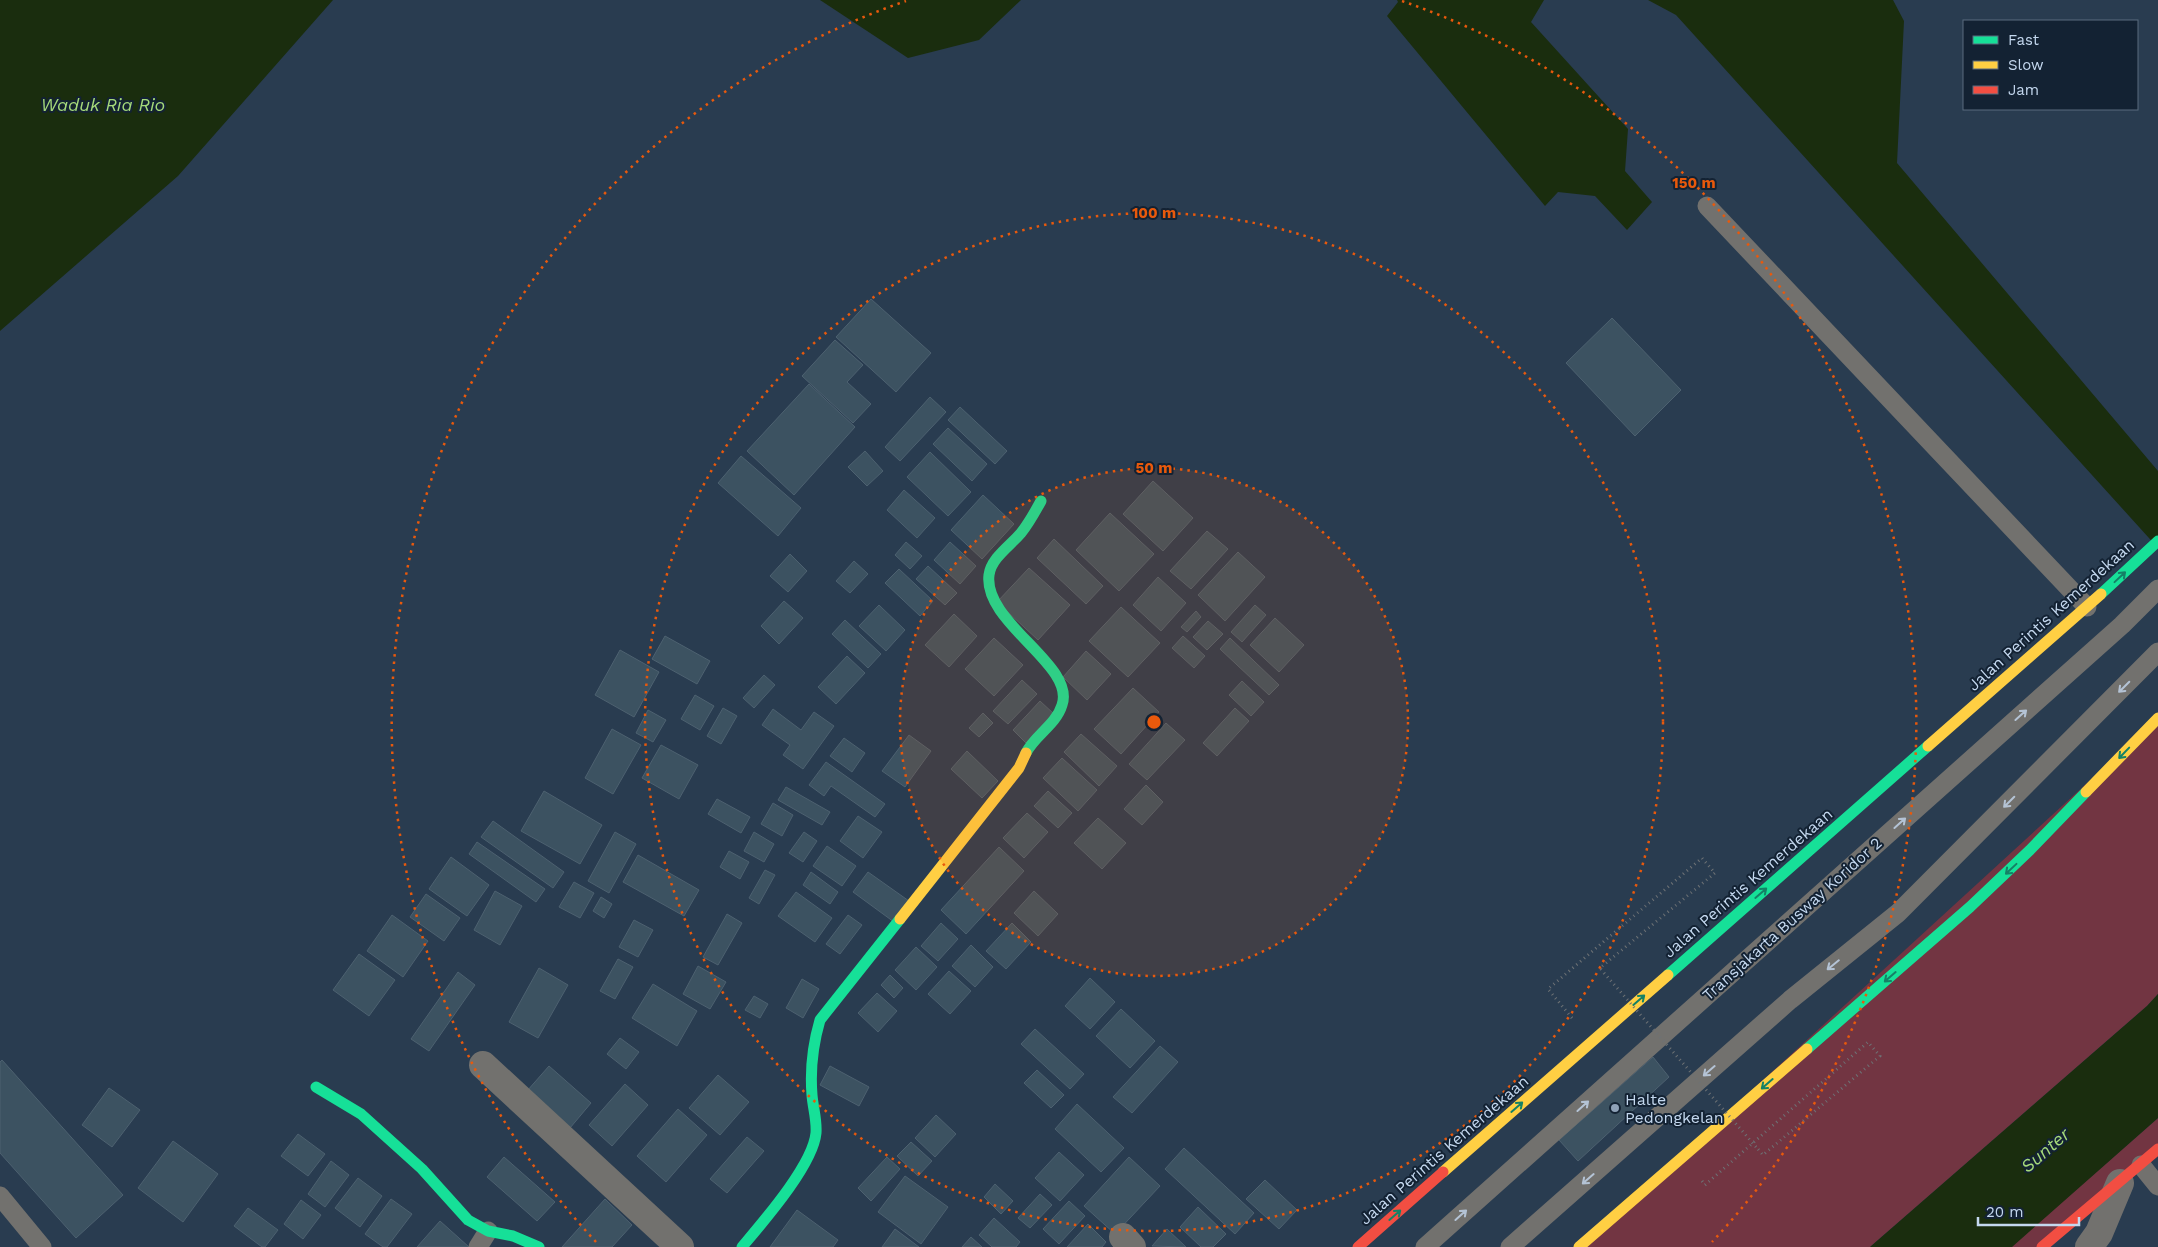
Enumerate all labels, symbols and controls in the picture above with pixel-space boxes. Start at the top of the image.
legend [1963,20,2138,110]
text: Fast [2008,31,2040,49]
text: Slow [2008,56,2044,74]
text: Jam [2008,81,2039,99]
water label: Waduk Ria Rio [41,94,165,115]
text: 150 m [1672,174,1716,192]
text: 100 m [1132,204,1176,222]
text: 50 m [1136,459,1172,477]
street label: Jalan Perintis Kemerdekaan [1964,535,2138,695]
one-way arrow [2113,571,2126,583]
one-way arrow [2118,681,2130,693]
one-way arrow [2014,709,2027,721]
centre of rings [1145,713,1163,731]
one-way arrow [2118,746,2130,759]
one-way arrow [2003,796,2015,808]
street label: Jalan Perintis Kemerdekaan [1660,805,1836,961]
one-way arrow [1893,817,1906,829]
street label: Transjakarta Busway Koridor 2 [1698,833,1886,1005]
one-way arrow [2004,863,2017,875]
one-way arrow [1754,887,1767,899]
one-way arrow [1827,960,1840,971]
one-way arrow [1883,972,1896,983]
one-way arrow [1632,994,1645,1006]
one-way arrow [1703,1065,1716,1077]
street label: Jalan Perintis Kemerdekaan [1356,1072,1532,1228]
one-way arrow [1761,1078,1774,1089]
place label: Halte Pedongkelan [1625,1090,1724,1127]
one-way arrow [1576,1101,1589,1112]
one-way arrow [1510,1102,1523,1113]
marker: Halte Pedongkelan [1609,1102,1621,1114]
water label: Sunter [2016,1123,2074,1177]
one-way arrow [1581,1173,1594,1184]
scale bar [1978,1194,2079,1226]
text: 20 m [1986,1203,2024,1221]
one-way arrow [1388,1209,1401,1221]
one-way arrow [1455,1209,1468,1220]

